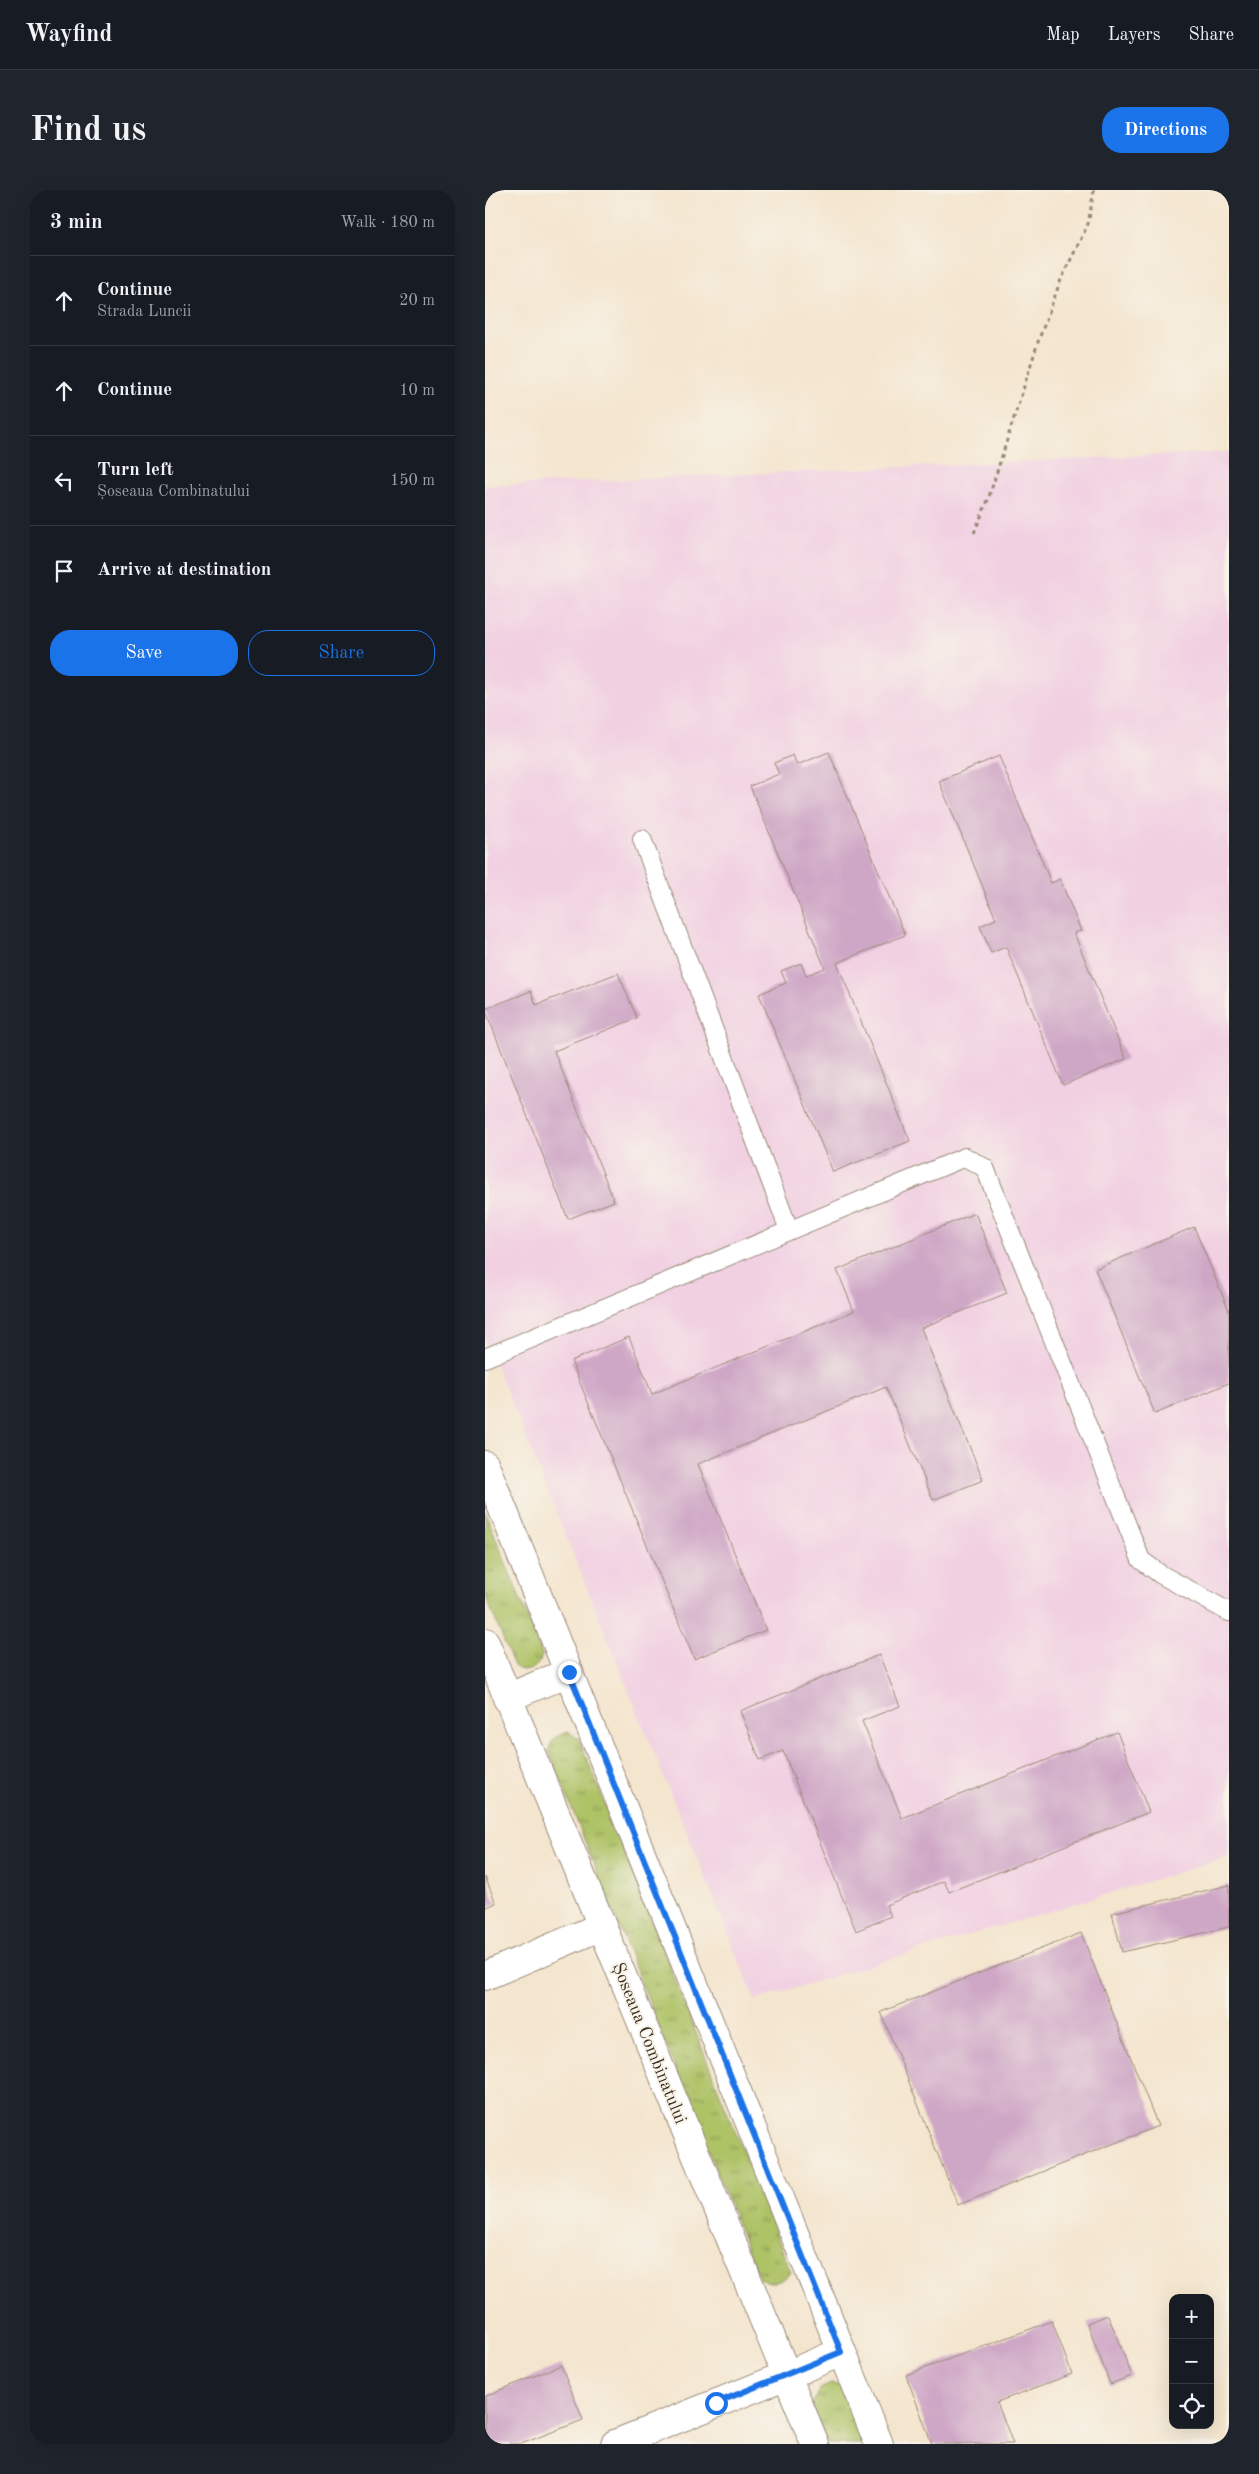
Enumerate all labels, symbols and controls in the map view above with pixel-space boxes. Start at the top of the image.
text: Wayfind [25,23,112,47]
text: Map [1046,26,1080,44]
text: Layers [1108,26,1160,44]
text: Share [1188,26,1234,44]
button: Directions [1102,107,1229,153]
text: Find us [30,113,146,148]
text: 3 min [50,212,103,233]
text: Walk · 180 m [340,215,435,231]
text: Continue [97,281,172,300]
icon: ahead [50,287,78,315]
text: 20 m [399,293,435,309]
text: Strada Luncii [97,304,191,320]
icon: ahead [50,377,78,405]
text: Continue [97,381,172,400]
text: 10 m [399,383,435,399]
text: Turn left [97,461,174,480]
icon: left [50,467,78,495]
text: 150 m [390,473,435,489]
text: Șoseaua Combinatului [97,484,250,500]
icon: arrive [50,557,78,585]
text: Arrive at destination [97,561,271,580]
button: Save [50,630,238,676]
button: Share [248,630,435,676]
route end [558,1661,581,1684]
street label: Șoseaua Combinatului [608,1960,690,2127]
map controls [1169,2294,1214,2429]
button: + [1169,2294,1214,2339]
button: − [1169,2339,1214,2384]
button: locate [1169,2384,1214,2429]
route start [705,2392,728,2415]

